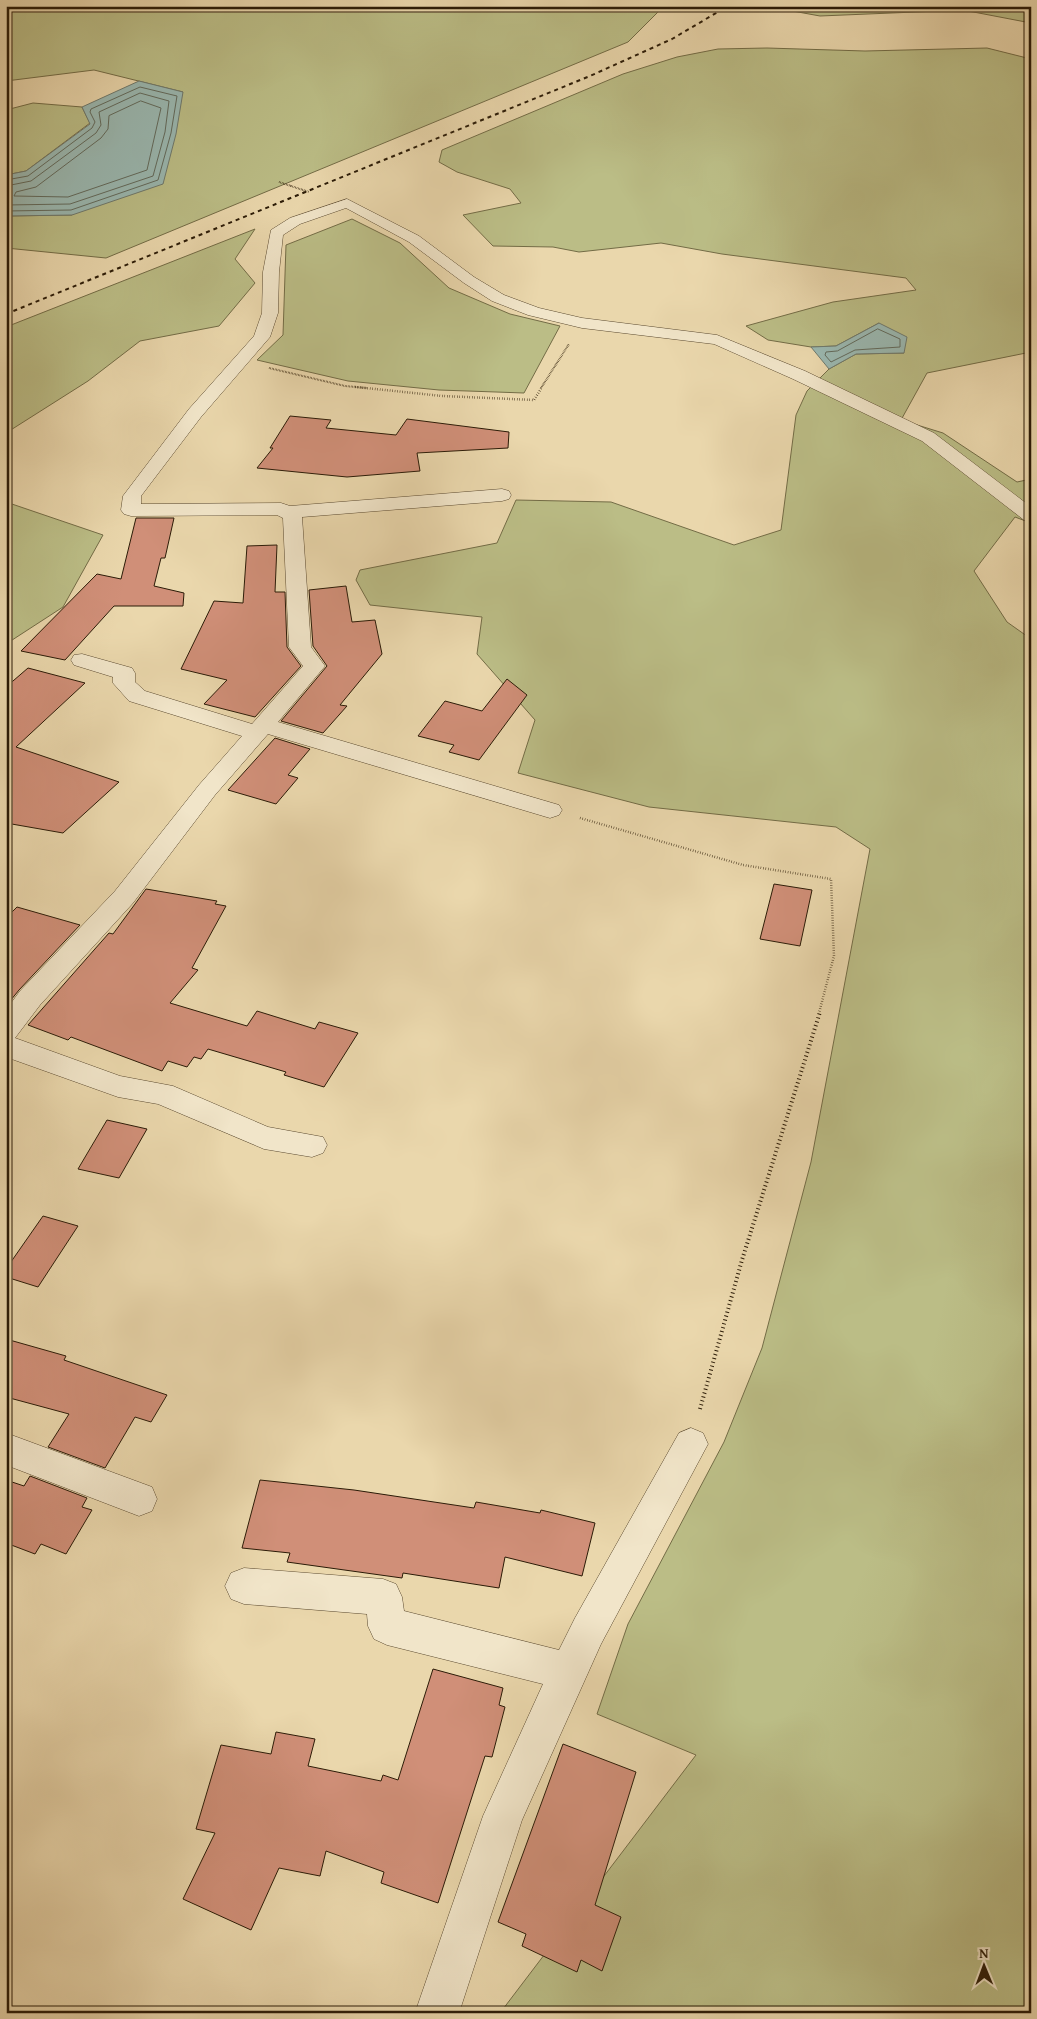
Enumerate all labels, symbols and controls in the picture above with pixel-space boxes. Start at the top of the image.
north arrow [960,1942,1010,1992]
text: N [979,1943,989,1963]

